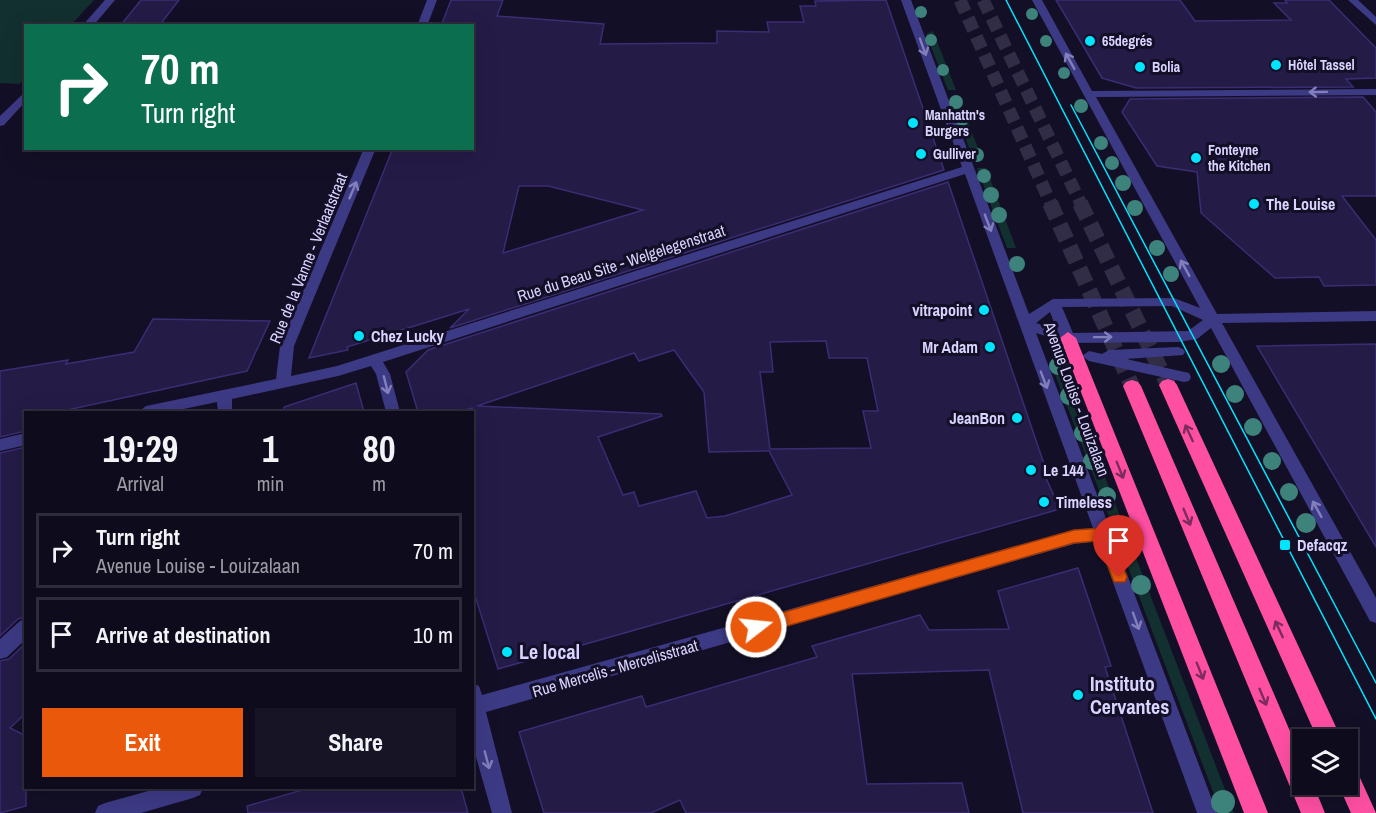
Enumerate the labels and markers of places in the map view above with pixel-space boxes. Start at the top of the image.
place label: 65degrés [1102,32,1152,50]
marker: 65degrés [1083,34,1097,48]
place label: Hôtel Tassel [1288,56,1355,74]
place label: Bolia [1152,58,1181,76]
marker: Hôtel Tassel [1269,58,1283,72]
marker: Bolia [1133,60,1147,74]
place label: Manhattn's Burgers [925,106,985,140]
marker: Manhattn's Burgers [906,116,920,130]
place label: Fonteyne the Kitchen [1208,141,1271,175]
place label: Gulliver [933,145,976,163]
marker: Gulliver [914,147,928,161]
marker: Fonteyne the Kitchen [1189,151,1203,165]
place label: The Louise [1266,193,1335,215]
marker: The Louise [1247,197,1261,211]
place label: vitrapoint [912,299,973,321]
marker: vitrapoint [977,303,991,317]
place label: Chez Lucky [371,325,445,347]
marker: Chez Lucky [352,329,366,343]
place label: Mr Adam [922,336,978,358]
marker: Mr Adam [983,340,997,354]
place label: JeanBon [950,407,1005,429]
marker: JeanBon [1010,411,1024,425]
place label: Le 144 [1043,459,1085,481]
marker: Le 144 [1024,463,1038,477]
place label: Timeless [1056,491,1112,513]
marker: Timeless [1037,495,1051,509]
pin [1093,515,1144,577]
place label: Defacqz [1297,534,1348,556]
marker: Defacqz [1278,538,1292,552]
place label: Le local [519,638,580,665]
marker: Le local [500,645,514,659]
place label: Instituto Cervantes [1090,670,1169,720]
marker: Instituto Cervantes [1071,688,1085,702]

